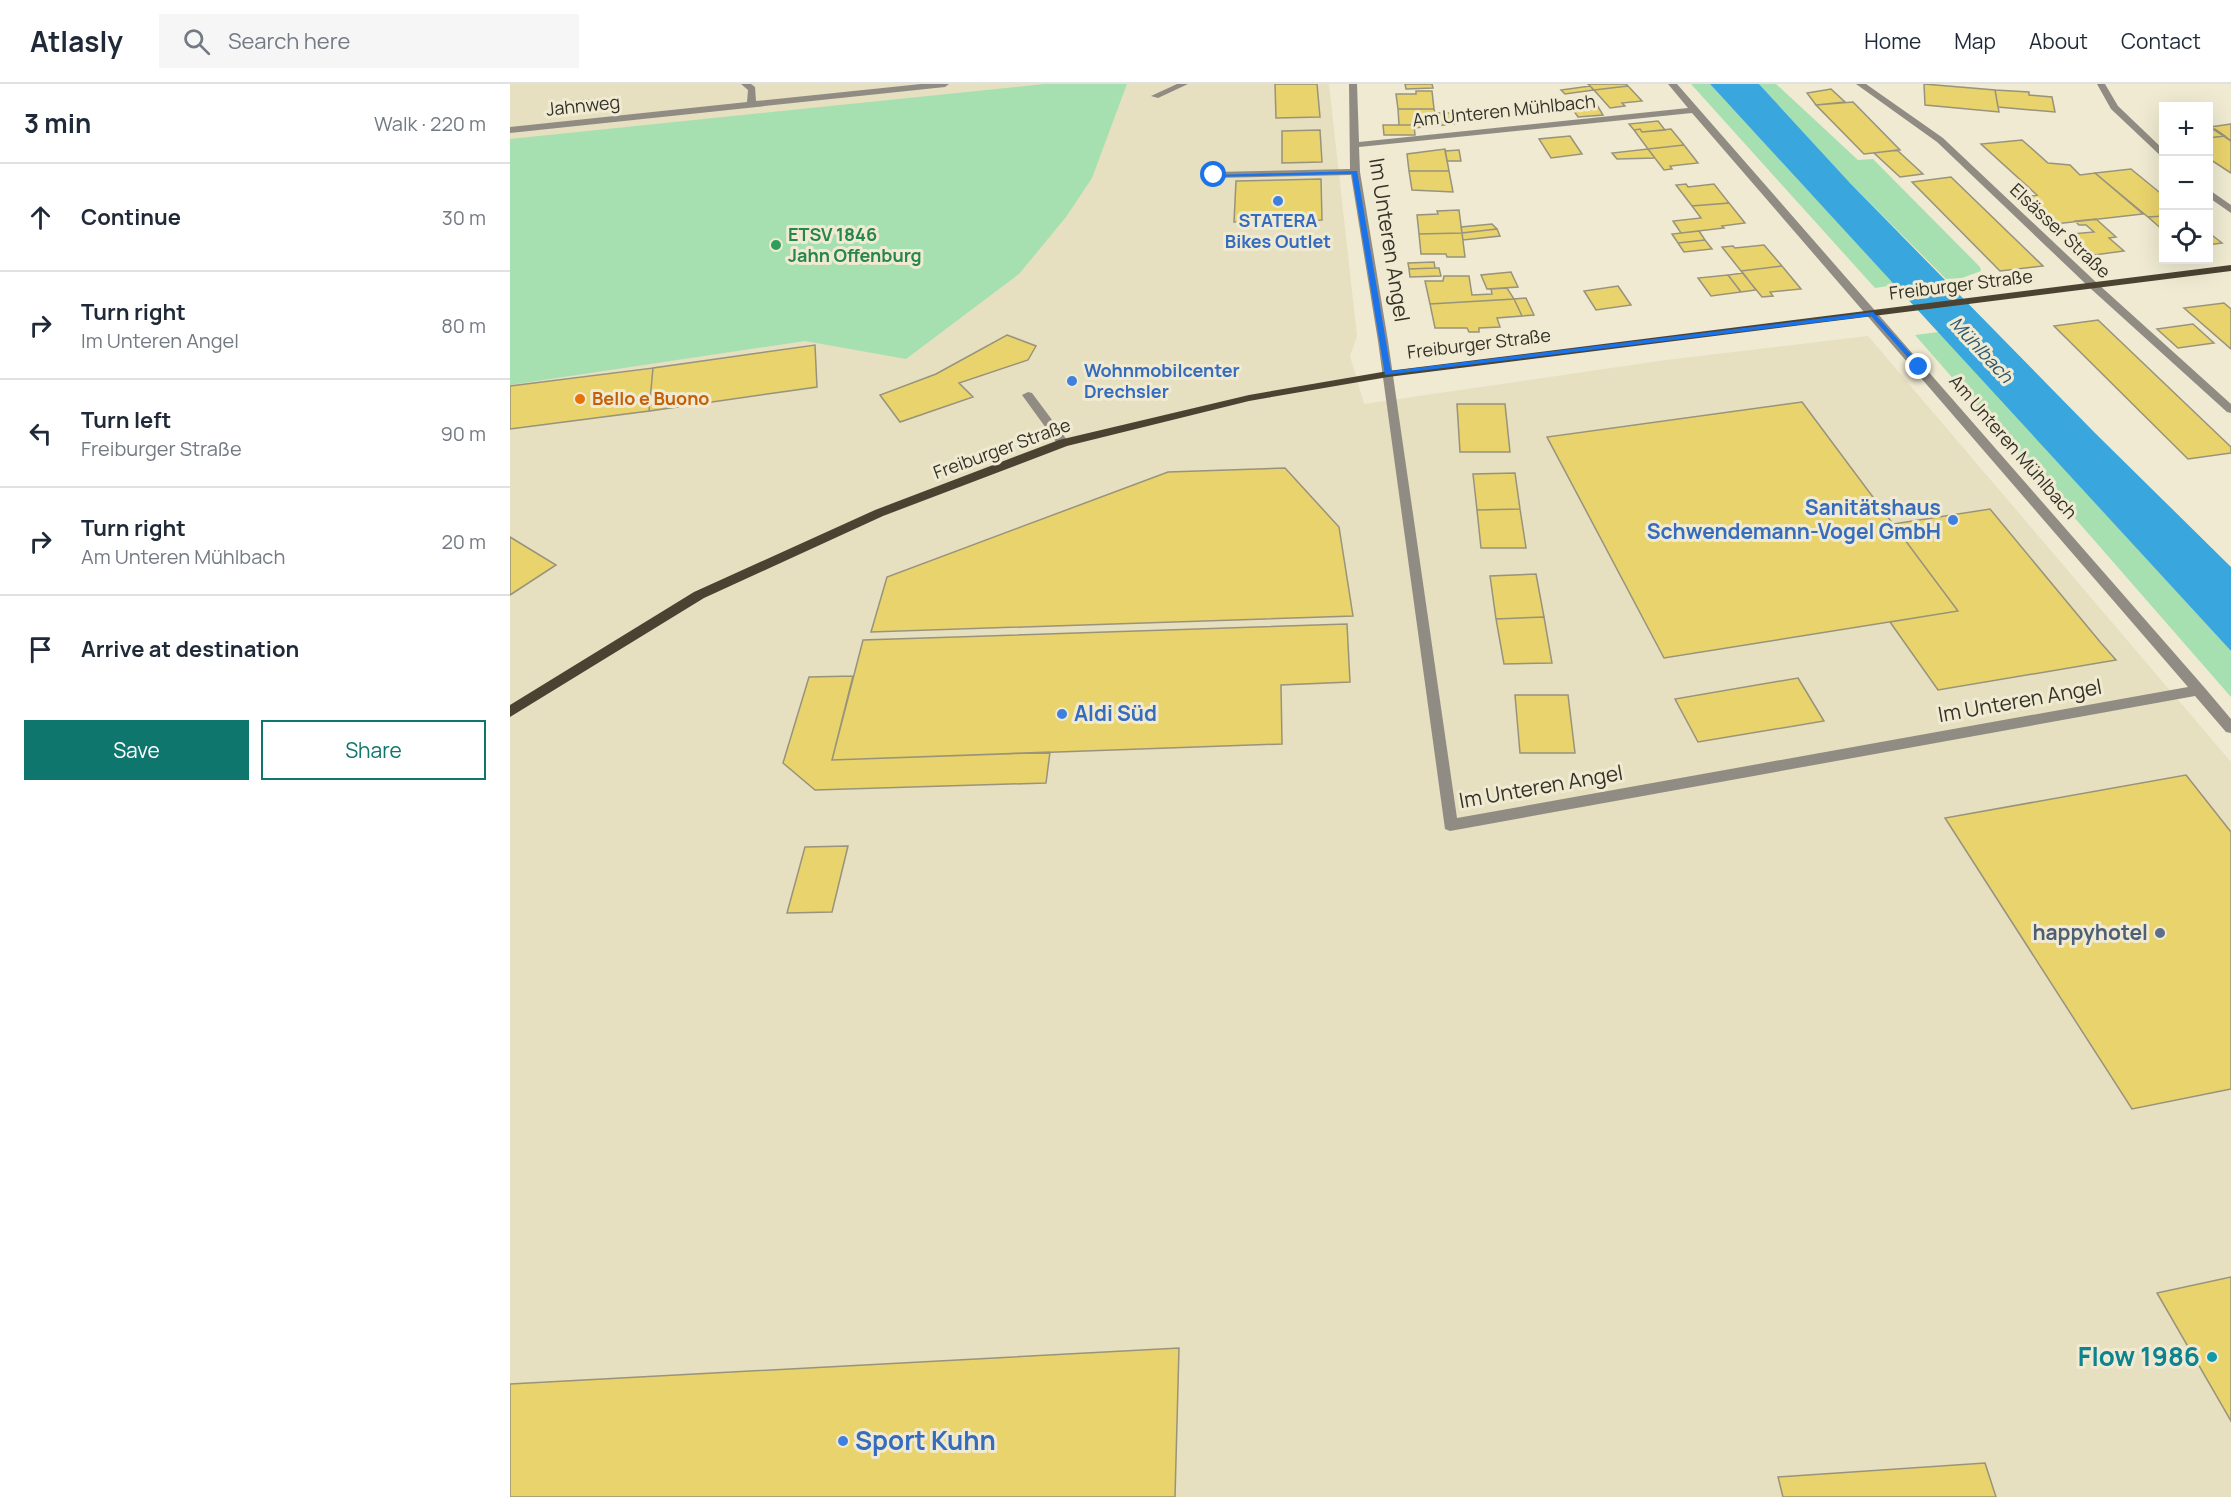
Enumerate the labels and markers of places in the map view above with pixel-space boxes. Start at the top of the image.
marker: STATERA Bikes Outlet [1271,194,1285,208]
place label: STATERA Bikes Outlet [1225,208,1331,253]
place label: ETSV 1846 Jahn Offenburg [788,222,922,267]
marker: ETSV 1846 Jahn Offenburg [769,238,783,252]
place label: Wohnmobilcenter Drechsler [1084,358,1240,403]
marker: Wohnmobilcenter Drechsler [1065,374,1079,388]
place label: Bello e Buono [592,386,709,410]
marker: Bello e Buono [573,392,587,406]
place label: Sanitätshaus Schwendemann-Vogel GmbH [1647,493,1941,545]
marker: Sanitätshaus Schwendemann-Vogel GmbH [1946,513,1960,527]
place label: Aldi Süd [1074,699,1157,727]
marker: Aldi Süd [1055,707,1069,721]
place label: happyhotel [2032,918,2148,946]
marker: happyhotel [2153,926,2167,940]
place label: Flow 1986 [2078,1338,2200,1374]
marker: Flow 1986 [2205,1350,2219,1364]
place label: Sport Kuhn [855,1422,996,1458]
marker: Sport Kuhn [836,1434,850,1448]

